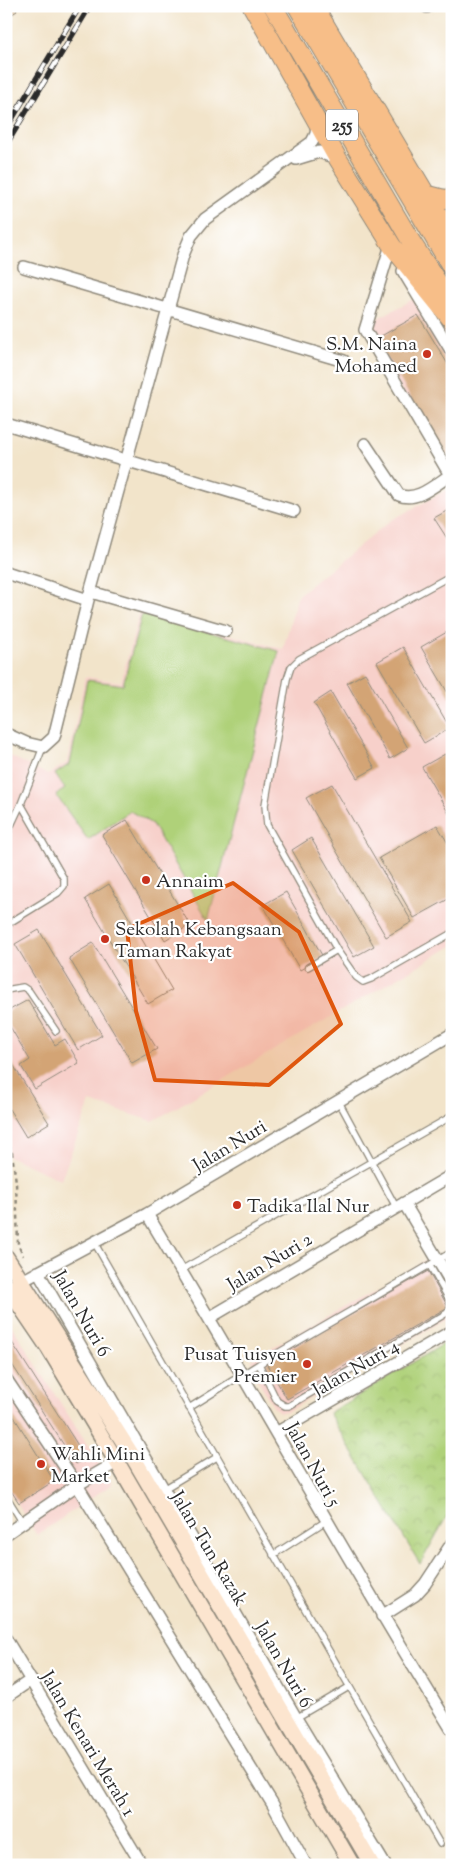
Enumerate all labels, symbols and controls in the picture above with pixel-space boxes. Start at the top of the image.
road number: 255 [326,110,358,140]
place label: S.M. Naina Mohamed [326,332,417,381]
marker: S.M. Naina Mohamed [421,348,433,360]
place label: Annaim [156,869,224,896]
marker: Annaim [140,874,152,886]
place label: Sekolah Kebangsaan Taman Rakyat [115,917,282,966]
marker: Sekolah Kebangsaan Taman Rakyat [99,933,111,945]
street label: Jalan Nuri [187,1114,272,1180]
place label: Tadika Ilal Nur [247,1194,369,1221]
marker: Tadika Ilal Nur [231,1199,243,1211]
street label: Jalan Nuri 2 [222,1227,318,1300]
street label: Jalan Nuri 6 [45,1265,116,1362]
street label: Jalan Nuri 4 [307,1333,405,1405]
place label: Pusat Tuisyen Premier [184,1342,297,1391]
marker: Pusat Tuisyen Premier [301,1358,313,1370]
street label: Jalan Nuri 5 [277,1417,346,1513]
place label: Wahli Mini Market [51,1442,145,1491]
marker: Wahli Mini Market [35,1458,47,1470]
street label: Jalan Tun Razak [162,1486,253,1613]
street label: Jalan Nuri 6 [247,1616,318,1713]
street label: Jalan Kenari Merah 1 [32,1666,141,1823]

